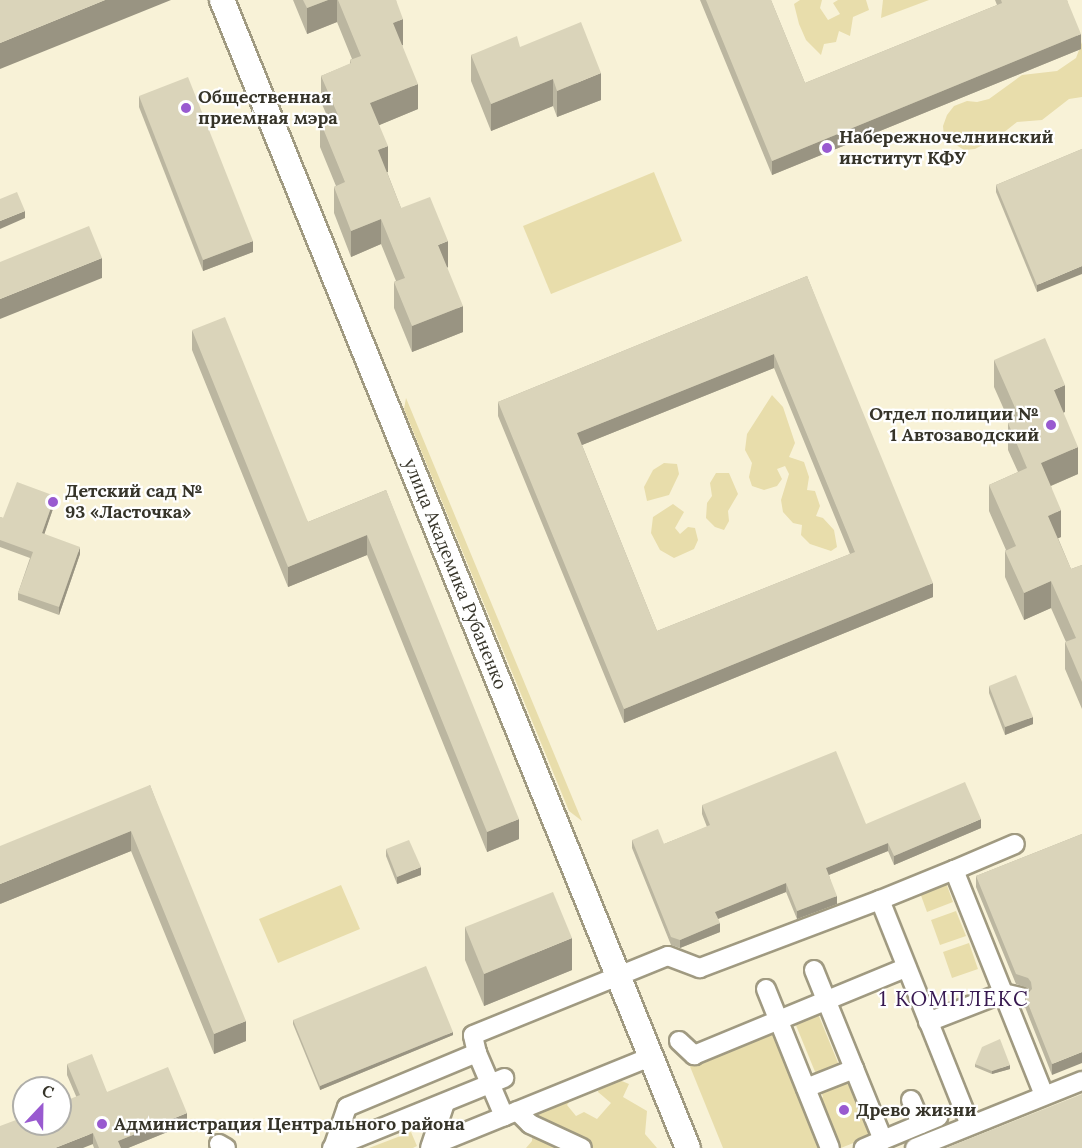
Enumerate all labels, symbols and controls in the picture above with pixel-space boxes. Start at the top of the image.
place label: Общественная приемная мэра [198,87,338,130]
marker: Общественная приемная мэра [179,101,193,115]
place label: Набережночелнинский институт КФУ [839,127,1053,170]
marker: Набережночелнинский институт КФУ [820,141,834,155]
place label: Отдел полиции № 1 Автозаводский [869,404,1039,446]
marker: Отдел полиции № 1 Автозаводский [1044,418,1058,432]
street label: улица Академика Рубаненко [399,455,511,693]
place label: Детский сад № 93 «Ласточка» [65,481,203,524]
marker: Детский сад № 93 «Ласточка» [46,495,60,509]
district label: 1 КОМПЛЕКС [879,986,1029,1012]
north arrow [12,1076,72,1136]
text: С [39,1080,57,1102]
place label: Древо жизни [856,1099,976,1121]
marker: Древо жизни [837,1103,851,1117]
place label: Администрация Центрального района [114,1113,465,1135]
marker: Администрация Центрального района [95,1117,109,1131]

